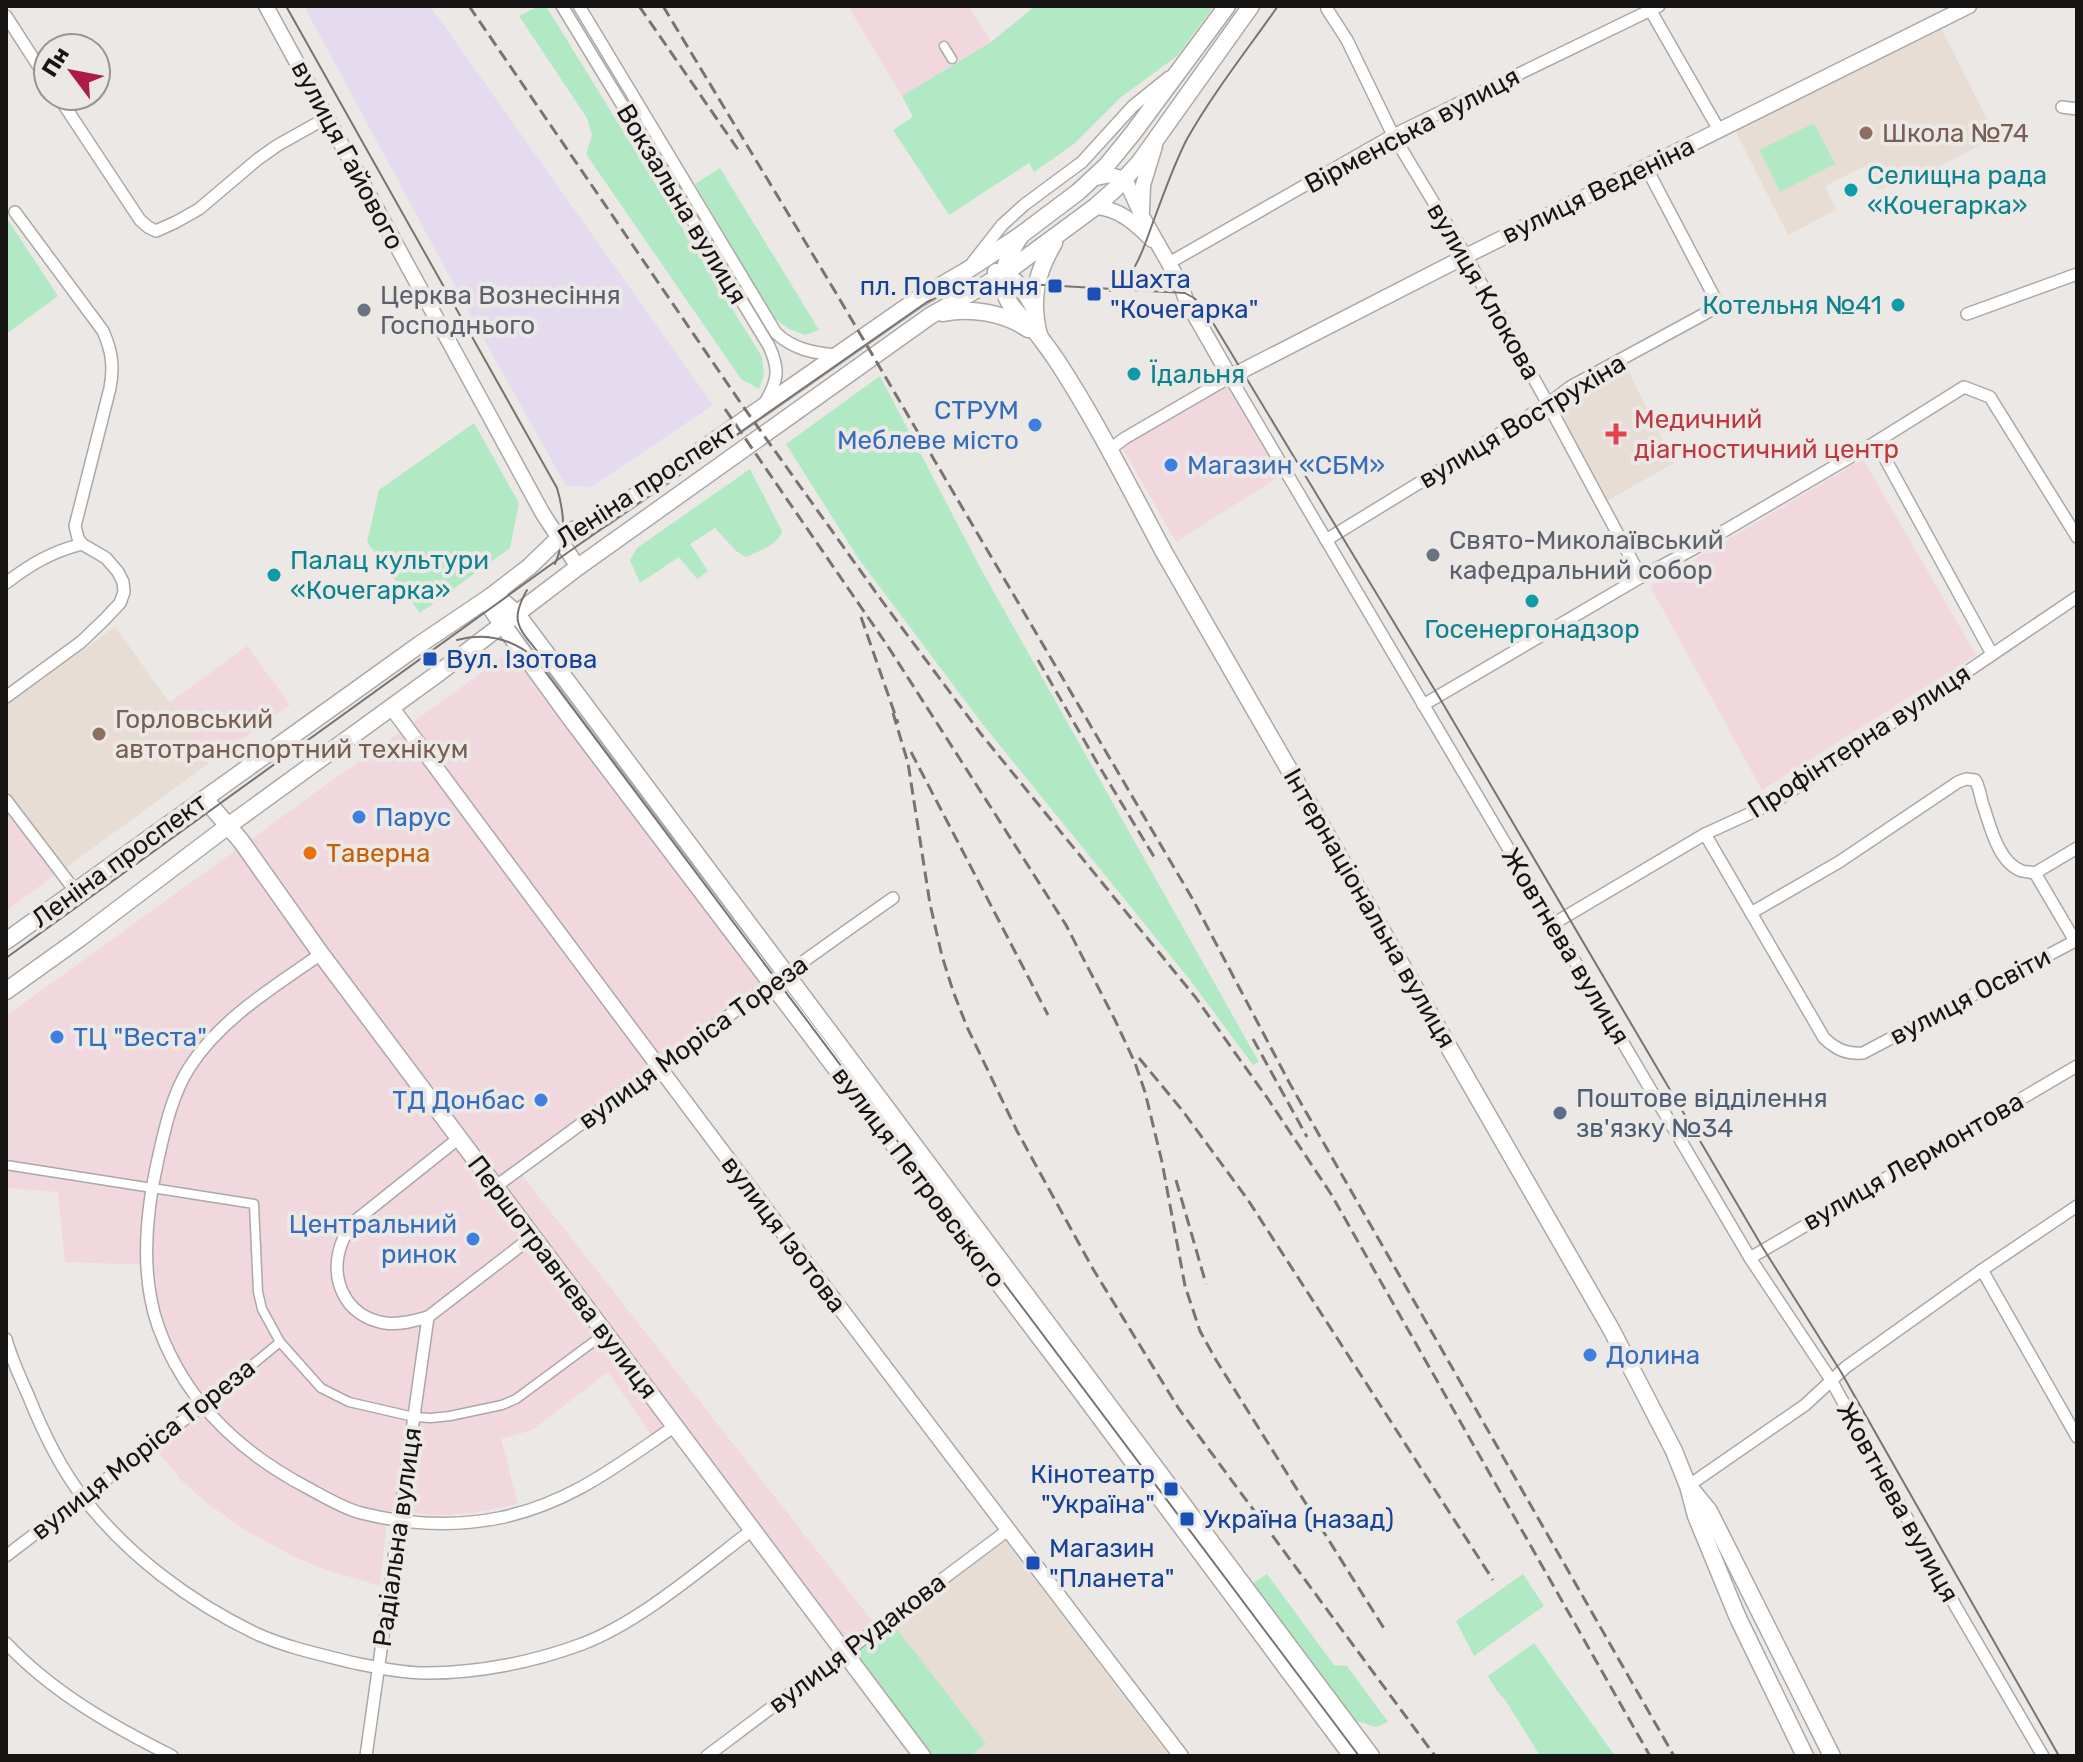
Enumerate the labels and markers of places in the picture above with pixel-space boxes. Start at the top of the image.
place label: Школа №74 [1882,118,2029,149]
marker: Школа №74 [1857,124,1875,142]
place label: Селищна рада «Кочегарка» [1867,160,2047,221]
marker: Селищна рада «Кочегарка» [1842,181,1860,199]
place label: Шахта "Кочегарка" [1110,264,1258,325]
place label: пл. Повстання [860,271,1039,302]
marker: пл. Повстання [1046,277,1064,295]
place label: Церква Вознесіння Господнього [380,280,621,341]
marker: Шахта "Кочегарка" [1085,285,1103,303]
place label: Котельня №41 [1702,290,1882,321]
marker: Котельня №41 [1889,296,1907,314]
marker: Церква Вознесіння Господнього [355,301,373,319]
place label: Їдальня [1150,359,1245,390]
marker: Їдальня [1125,365,1143,383]
place label: СТРУМ Меблеве місто [837,395,1019,456]
place label: Медичний діагностичний центр [1634,404,1899,465]
marker: СТРУМ Меблеве місто [1026,416,1044,434]
marker: Медичний діагностичний центр [1605,423,1627,445]
place label: Магазин «СБМ» [1187,450,1385,481]
marker: Магазин «СБМ» [1162,456,1180,474]
place label: Свято-Миколаївський кафедральний собор [1449,525,1723,586]
place label: Палац культури «Кочегарка» [290,545,489,606]
marker: Свято-Миколаївський кафедральний собор [1424,546,1442,564]
marker: Палац культури «Кочегарка» [265,566,283,584]
marker: Госенергонадзор [1523,592,1541,610]
place label: Госенергонадзор [1424,614,1640,645]
place label: Вул. Ізотова [446,644,597,675]
marker: Вул. Ізотова [421,650,439,668]
place label: Горловський автотранспортний технікум [115,704,468,765]
marker: Горловський автотранспортний технікум [90,725,108,743]
place label: Парус [375,802,451,833]
marker: Парус [350,808,368,826]
place label: Таверна [326,838,430,869]
marker: Таверна [301,844,319,862]
place label: ТЦ "Веста" [73,1022,207,1053]
marker: ТЦ "Веста" [48,1028,66,1046]
place label: Поштове відділення зв'язку №34 [1576,1083,1828,1144]
place label: ТД Донбас [392,1085,525,1116]
marker: ТД Донбас [532,1091,550,1109]
marker: Поштове відділення зв'язку №34 [1551,1104,1569,1122]
place label: Центральний ринок [289,1209,457,1270]
marker: Центральний ринок [464,1230,482,1248]
place label: Долина [1606,1340,1700,1371]
marker: Долина [1581,1346,1599,1364]
place label: Кінотеатр "Україна" [1030,1459,1155,1520]
marker: Кінотеатр "Україна" [1162,1480,1180,1498]
place label: Україна (назад) [1203,1504,1394,1535]
marker: Україна (назад) [1178,1510,1196,1528]
place label: Магазин "Планета" [1049,1533,1175,1594]
marker: Магазин "Планета" [1024,1554,1042,1572]

